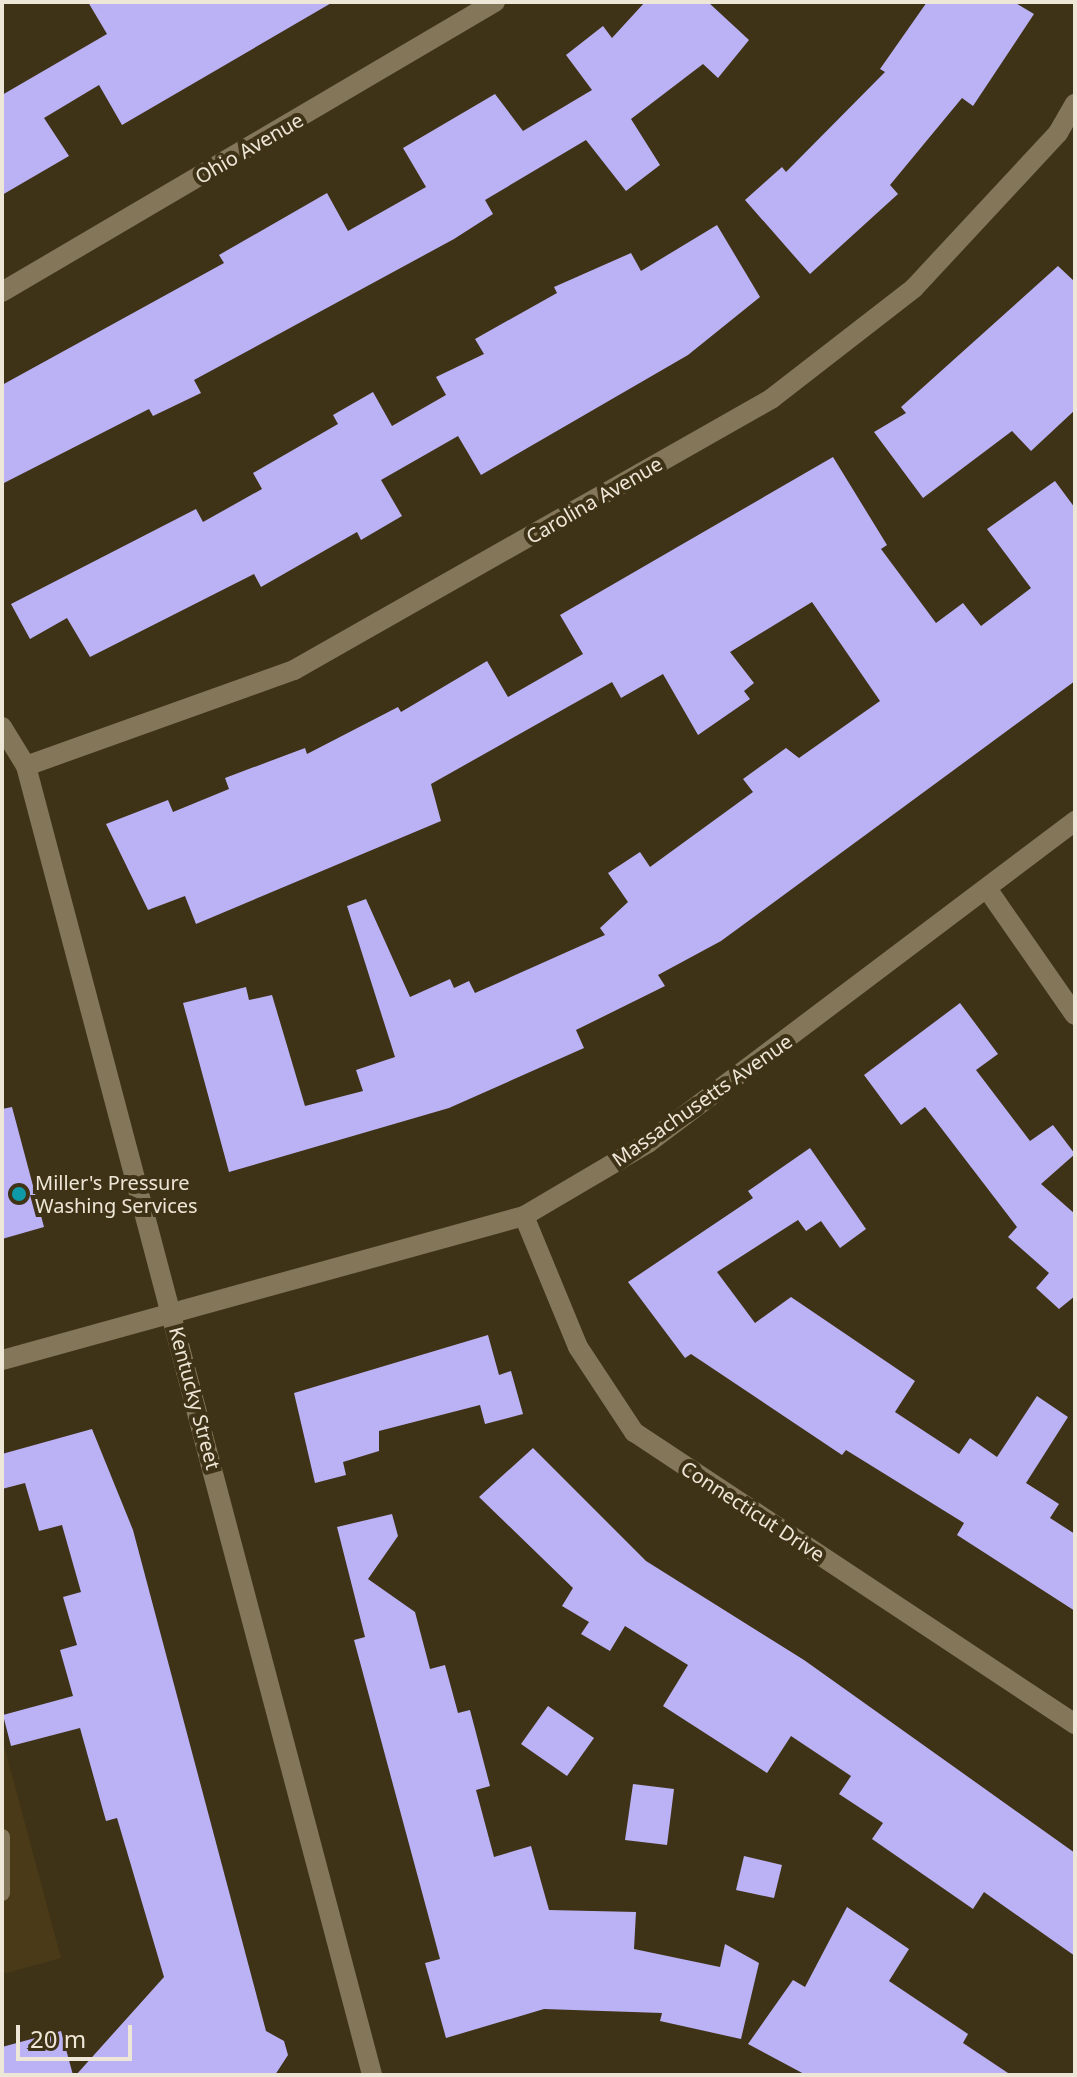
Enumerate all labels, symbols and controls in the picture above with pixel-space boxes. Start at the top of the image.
street label: Ohio Avenue [191,107,307,189]
street label: Carolina Avenue [522,451,666,549]
street label: Massachusetts Avenue [607,1029,797,1171]
place label: Miller's Pressure Washing Services [35,1170,198,1217]
marker: Miller's Pressure Washing Services [10,1185,28,1203]
street label: Kentucky Street [164,1324,226,1472]
street label: Connecticut Drive [677,1456,829,1566]
scale bar [20,2009,136,2059]
text: 20 m [30,2022,86,2055]

